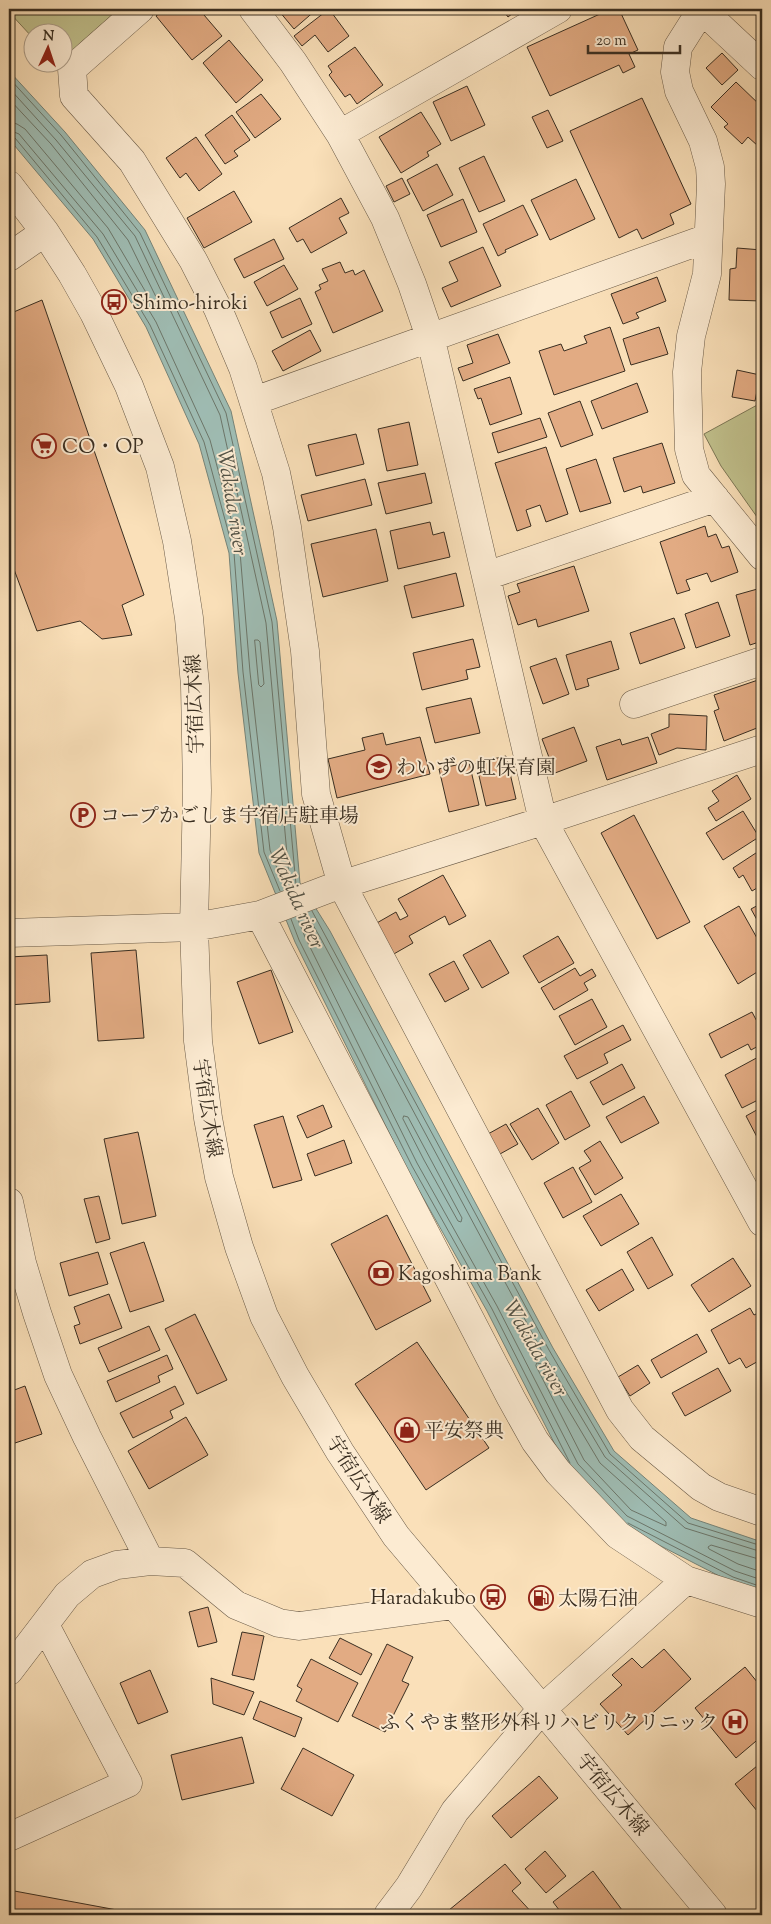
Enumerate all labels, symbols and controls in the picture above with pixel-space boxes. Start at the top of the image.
north arrow [22,22,72,72]
scale bar [588,22,681,54]
text: N [42,27,55,47]
text: 20 m [596,31,627,52]
bus stop icon: Shimo-hiroki [101,289,127,315]
place label: Shimo-hiroki [132,290,248,319]
supermarket icon: CO・OP [31,433,57,459]
place label: CO・OP [62,434,144,463]
water label: Wakida river [208,447,254,558]
street label: 宇宿広木線 [180,653,213,754]
school or university icon: わいずの虹保育園 [366,754,392,780]
place label: わいずの虹保育園 [396,755,556,784]
parking icon: コープかごしま宇宿店駐車場 [70,802,96,828]
place label: コープかごしま宇宿店駐車場 [100,803,359,832]
water label: Wakida river [260,844,331,955]
street label: 宇宿広木線 [183,1057,228,1160]
bank icon: Kagoshima Bank [368,1260,394,1286]
place label: Kagoshima Bank [398,1261,542,1290]
water label: Wakida river [494,1295,574,1404]
shop icon: 平安祭典 [394,1417,420,1443]
place label: 平安祭典 [424,1418,504,1447]
street label: 宇宿広木線 [318,1431,396,1530]
bus stop icon: Haradakubo [480,1584,506,1610]
place label: Haradakubo [371,1585,476,1614]
fuel station icon: 太陽石油 [528,1585,554,1611]
place label: 太陽石油 [558,1586,638,1615]
hospital icon: ふくやま整形外科リハビリクリニック [722,1709,748,1735]
place label: ふくやま整形外科リハビリクリニック [380,1710,718,1739]
street label: 宇宿広木線 [568,1748,654,1843]

